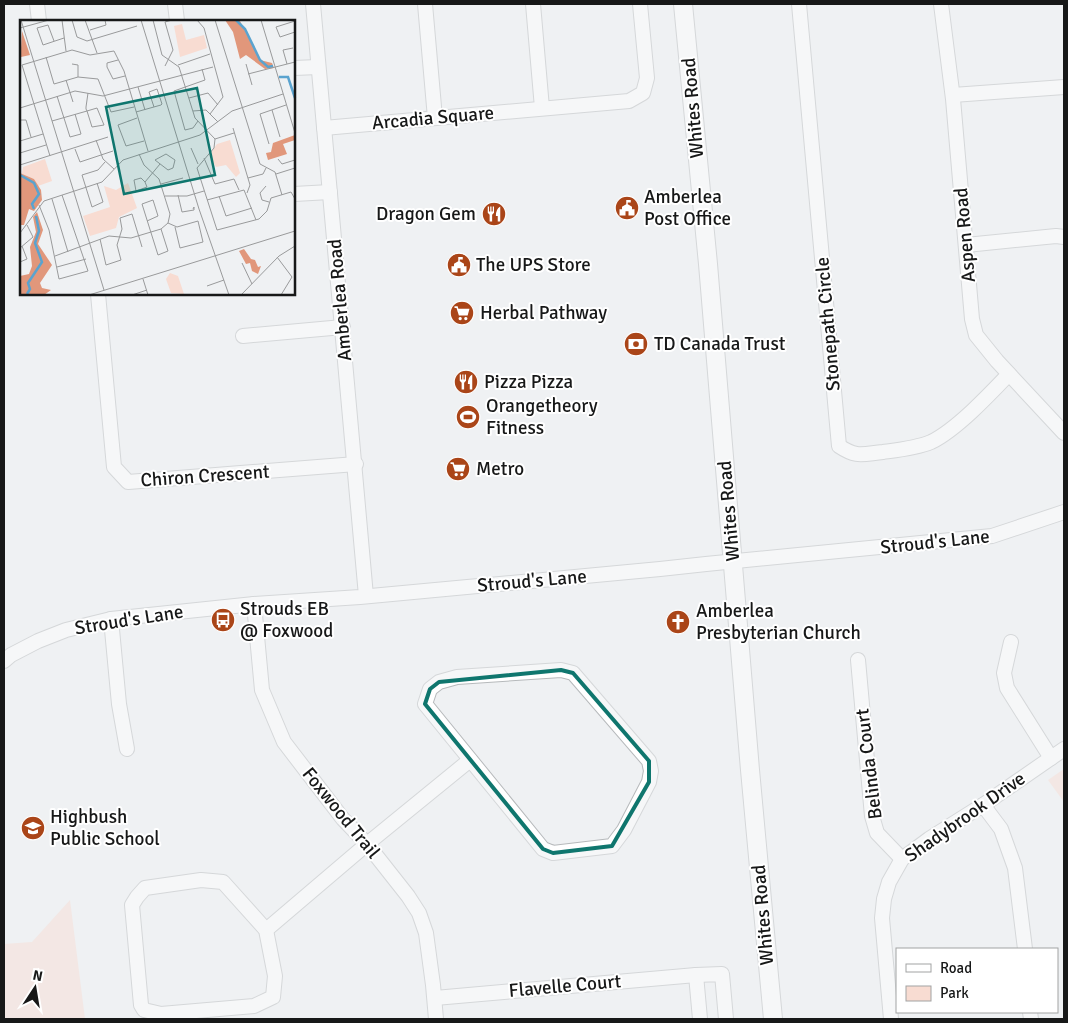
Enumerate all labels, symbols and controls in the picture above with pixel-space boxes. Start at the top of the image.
inset map [20,20,295,295]
street label: Whites Road [677,57,709,159]
street label: Arcadia Square [371,101,495,135]
place label: Amberlea Post Office [644,185,731,231]
street label: Aspen Road [949,187,981,283]
public building icon: Amberlea Post Office [614,195,640,221]
restaurant icon: Dragon Gem [481,201,507,227]
place label: Dragon Gem [376,202,476,226]
street label: Amberlea Road [323,238,357,362]
public building icon: The UPS Store [446,252,472,278]
place label: The UPS Store [476,253,591,277]
street label: Stonepath Circle [810,256,846,392]
supermarket icon: Herbal Pathway [449,300,475,326]
place label: Herbal Pathway [480,301,607,325]
bank icon: TD Canada Trust [623,331,649,357]
place label: TD Canada Trust [654,332,786,356]
restaurant icon: Pizza Pizza [453,369,479,395]
place label: Pizza Pizza [484,370,573,394]
place label: Orangetheory Fitness [486,394,598,440]
sports icon: Orangetheory Fitness [455,404,481,430]
supermarket icon: Metro [445,456,471,482]
place label: Metro [476,457,524,481]
street label: Chiron Crescent [140,459,271,492]
street label: Whites Road [713,460,745,562]
street label: Stroud's Lane [879,524,991,560]
street label: Stroud's Lane [476,564,588,598]
place label: Strouds EB @ Foxwood [240,597,333,643]
place label: Amberlea Presbyterian Church [696,599,861,645]
street label: Stroud's Lane [73,600,185,640]
bus stop icon: Strouds EB @ Foxwood [210,607,236,633]
church icon: Amberlea Presbyterian Church [665,609,691,635]
street label: Belinda Court [850,707,888,821]
street label: Foxwood Trail [297,762,385,864]
street label: Shadybrook Drive [900,766,1030,868]
place label: Highbush Public School [50,805,160,851]
school or university icon: Highbush Public School [20,815,46,841]
street label: Whites Road [747,864,779,966]
legend [896,948,1058,1013]
text: Road [940,959,972,977]
north arrow [10,963,60,1013]
text: N [31,966,44,985]
street label: Flavelle Court [508,969,623,1003]
text: Park [940,984,969,1002]

